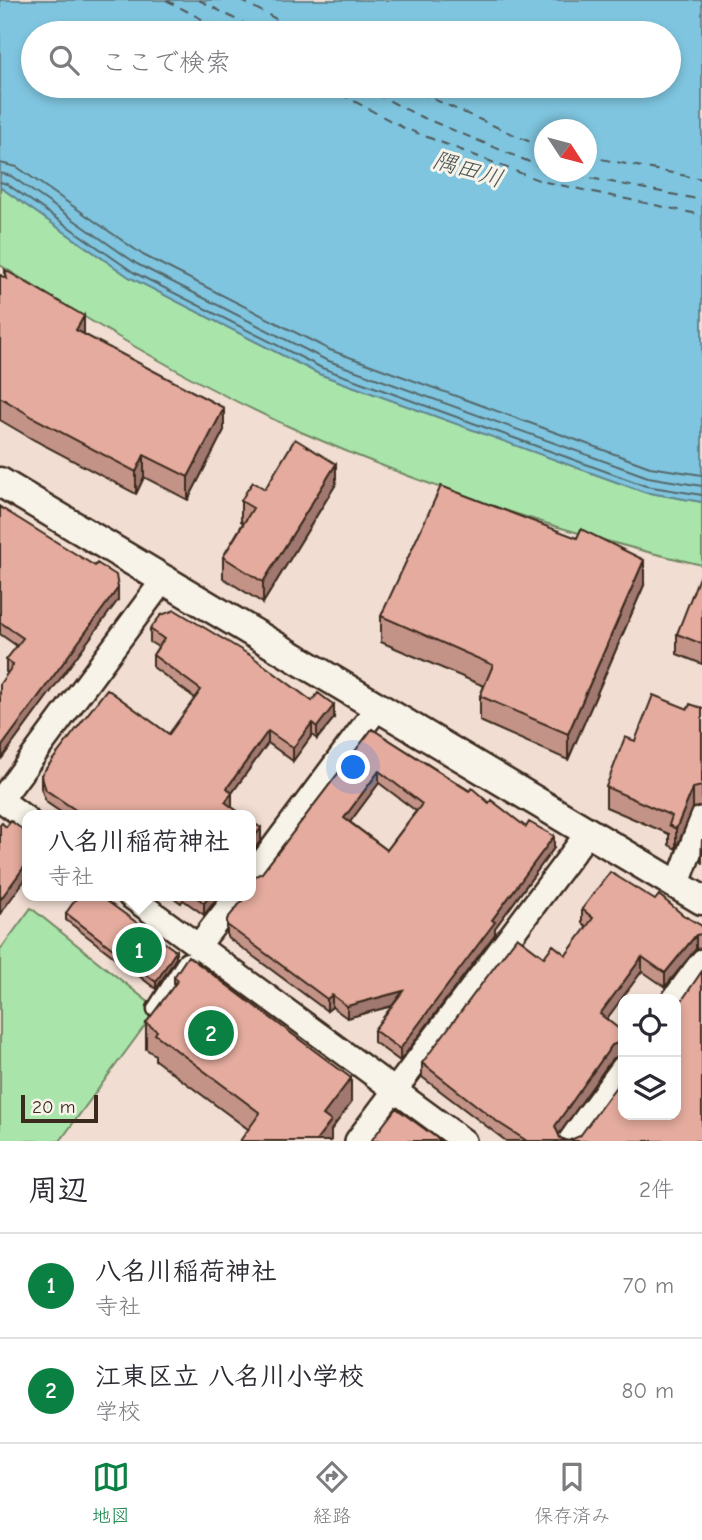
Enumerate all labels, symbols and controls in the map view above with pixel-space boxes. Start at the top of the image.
search box [21,21,681,98]
icon: search [45,41,83,79]
text: ここで検索 [101,48,231,78]
north arrow [534,119,597,182]
water label: 隅田川 [429,145,507,193]
your location [336,750,370,784]
popup [22,810,256,901]
text: 八名川稲荷神社 [48,827,230,857]
text: 寺社 [48,863,94,890]
pin: 1 [116,924,162,976]
map controls [618,994,681,1120]
button: locate [618,994,681,1057]
pin: 2 [188,1007,234,1059]
button: layers [618,1057,681,1120]
scale bar [21,1092,98,1124]
text: 20 m [32,1096,76,1118]
text: 周辺 [28,1173,88,1208]
text: 2件 [639,1176,674,1203]
text: 八名川稲荷神社 [95,1257,277,1287]
text: 1 [46,1272,56,1299]
text: 70 m [622,1272,674,1299]
text: 寺社 [95,1293,141,1320]
text: 江東区立 八名川小学校 [95,1362,364,1392]
text: 2 [45,1377,57,1404]
text: 80 m [621,1377,674,1404]
text: 学校 [95,1398,141,1425]
tab: 地図 [92,1458,130,1527]
tab: 経路 [313,1458,351,1527]
tab: 保存済み [534,1458,610,1527]

